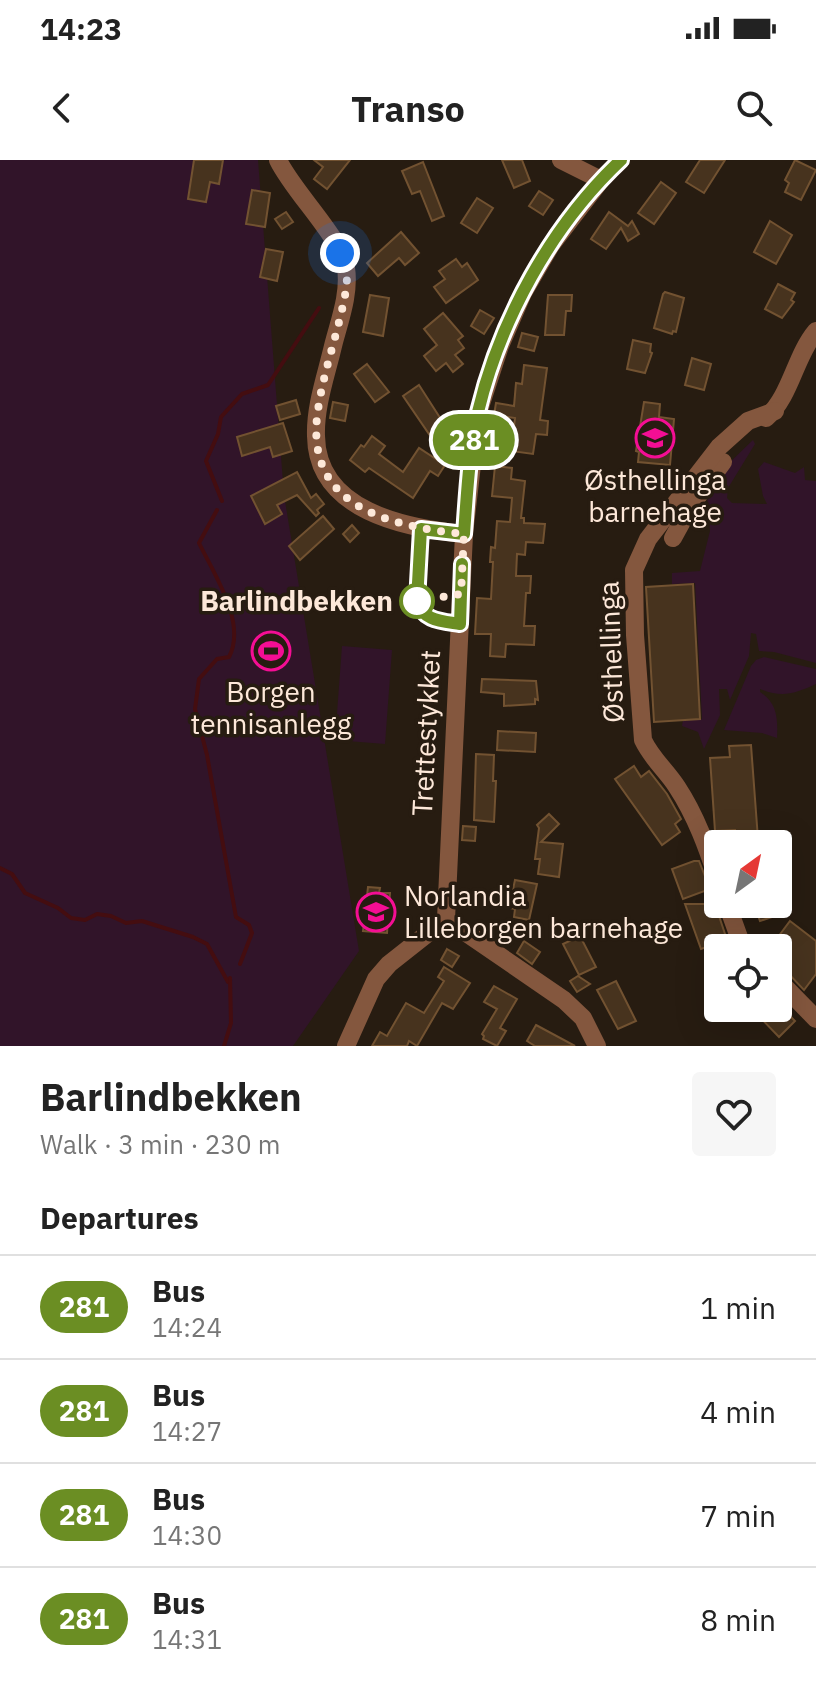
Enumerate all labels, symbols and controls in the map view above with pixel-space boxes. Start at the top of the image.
text: 14:23 [40,9,122,48]
text: Transo [351,85,465,132]
icon: back [40,86,84,130]
icon: search [732,86,776,130]
your location [320,233,360,273]
line badge: 281 [428,414,520,466]
school or university icon: Østhellinga barnehage [634,417,676,459]
text: 281 [449,421,499,458]
place label: Østhellinga barnehage [584,461,726,530]
street label: Østhellinga [590,580,631,724]
place label: Barlindbekken [200,582,393,619]
marker: Barlindbekken [400,584,434,618]
sports icon: Borgen tennisanlegg [250,630,292,672]
street label: Trettestykket [403,649,448,817]
place label: Borgen tennisanlegg [190,673,352,742]
north arrow [704,830,792,918]
map controls [704,830,792,1022]
place label: Norlandia Lilleborgen barnehage [404,877,683,946]
school or university icon: Norlandia Lilleborgen barnehage [355,891,397,933]
button: locate [704,934,792,1022]
text: Barlindbekken [40,1072,302,1121]
button: heart [692,1072,776,1156]
text: Walk · 3 min · 230 m [40,1127,280,1161]
text: Departures [40,1198,199,1237]
text: Bus [152,1271,205,1310]
text: 281 [59,1288,109,1325]
text: 1 min [700,1288,776,1327]
text: 14:24 [152,1310,222,1344]
text: Bus [152,1375,205,1414]
text: 281 [59,1392,109,1429]
text: 4 min [700,1392,776,1431]
text: 14:27 [152,1414,222,1448]
text: Bus [152,1479,205,1518]
text: 281 [59,1496,109,1533]
text: 7 min [700,1496,776,1535]
text: 14:30 [152,1518,222,1552]
text: Bus [152,1583,205,1622]
text: 281 [59,1600,109,1637]
text: 8 min [700,1600,776,1639]
text: 14:31 [152,1622,222,1656]

